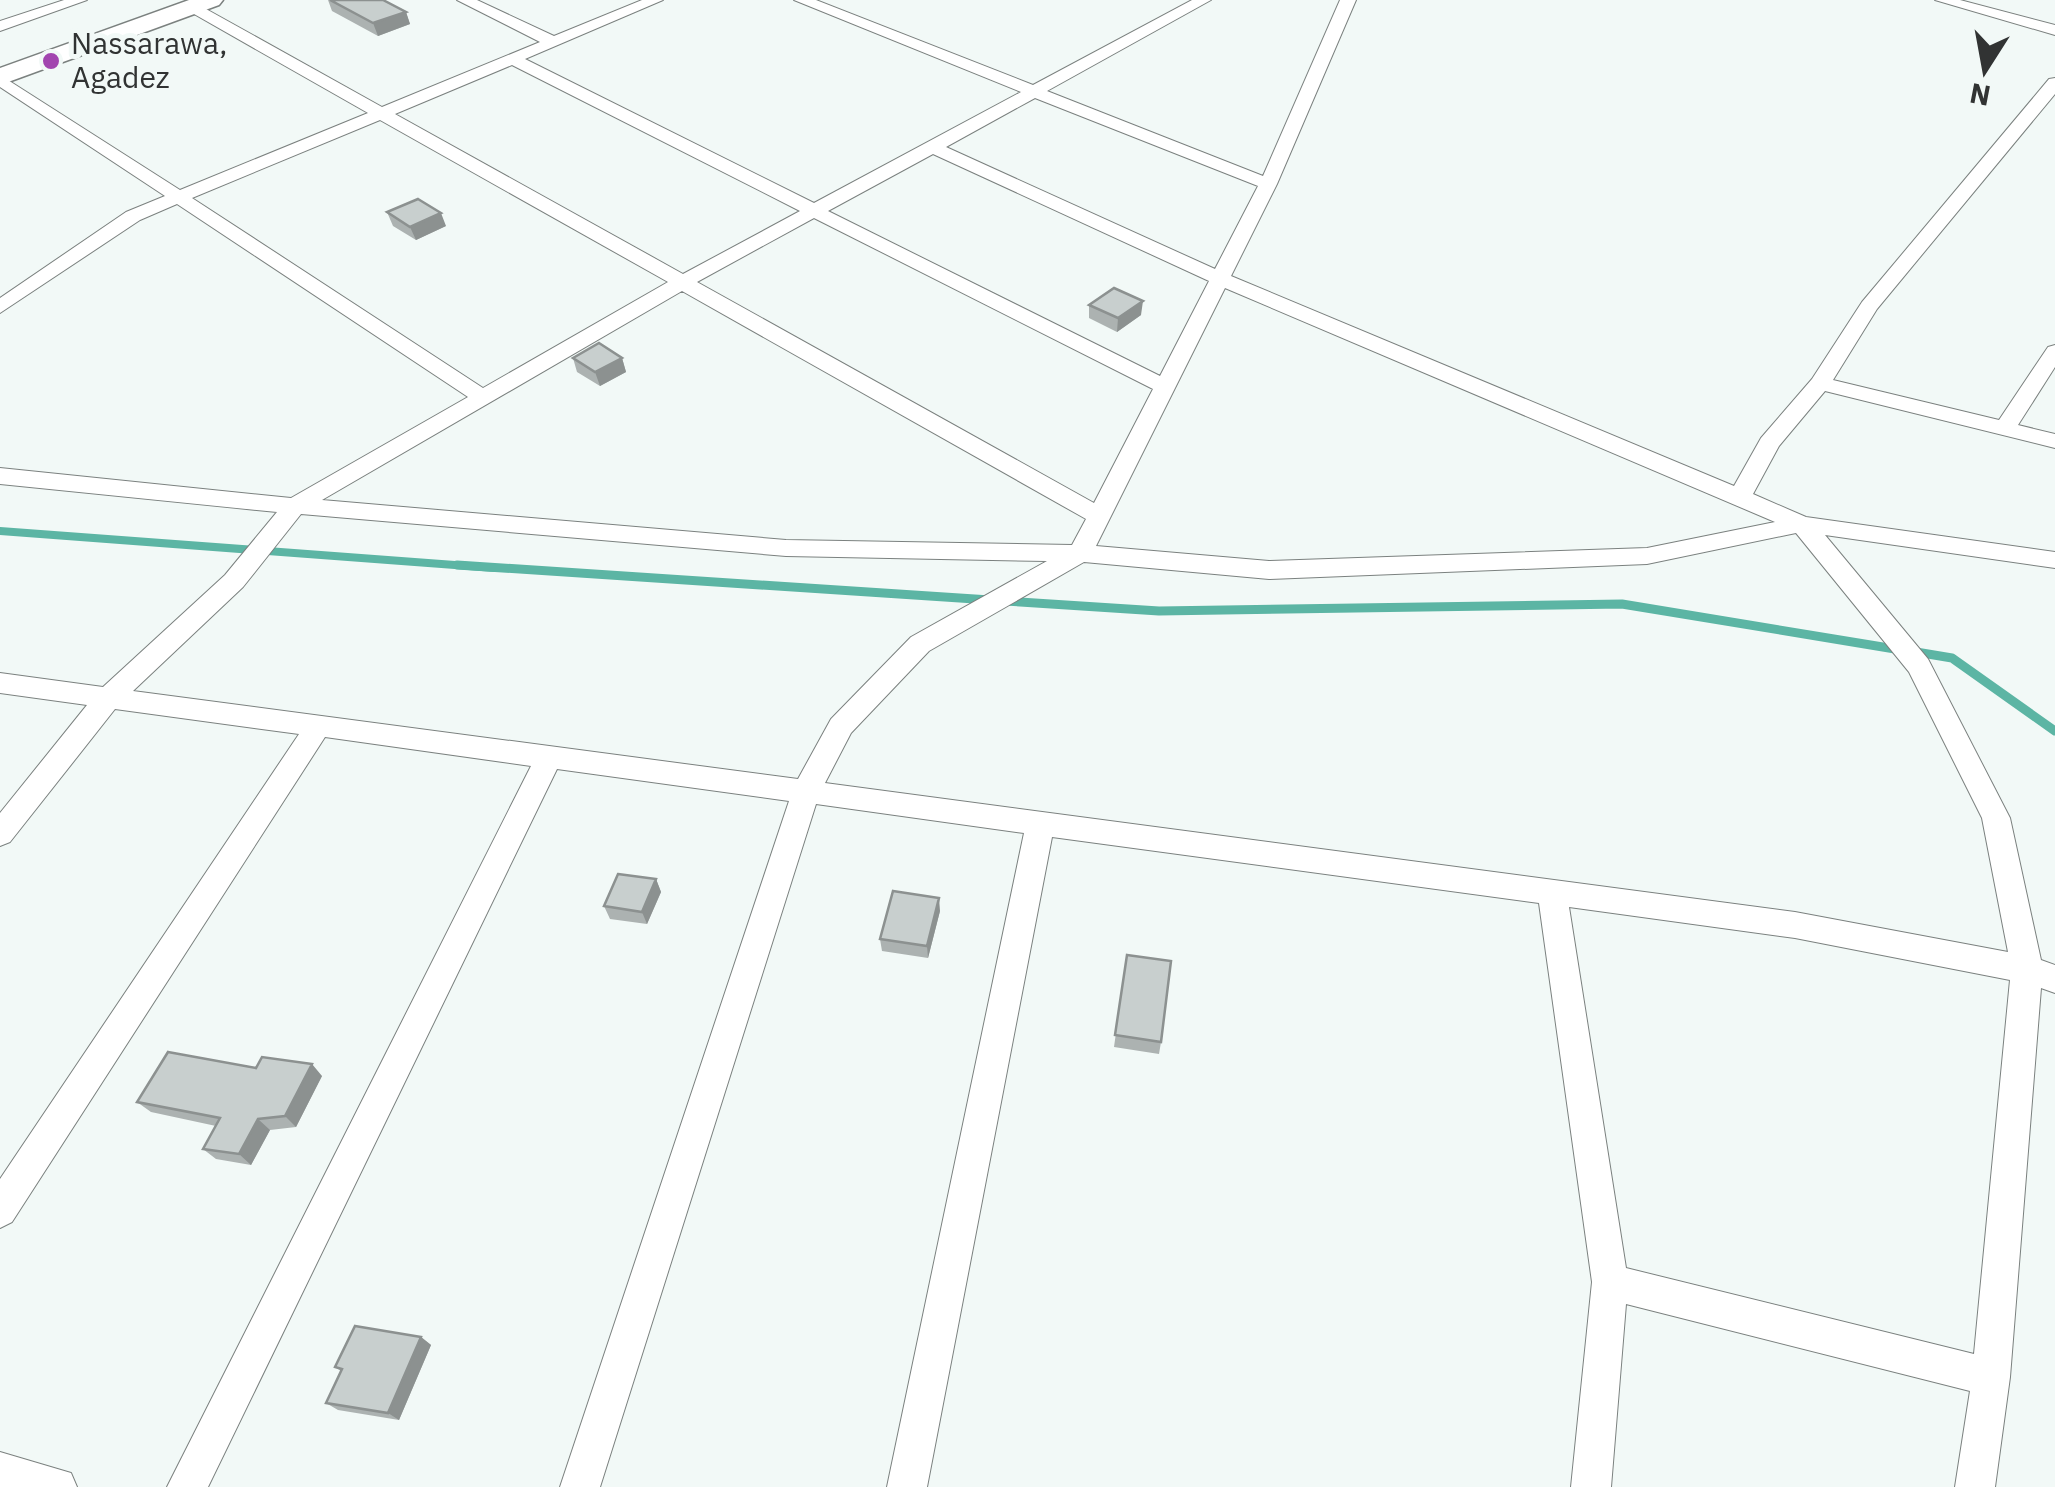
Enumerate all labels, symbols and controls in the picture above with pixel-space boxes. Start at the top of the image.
north arrow [1935,20,2035,120]
place label: Nassarawa, Agadez [71,23,227,96]
marker: Nassarawa, Agadez [40,50,62,72]
text: N [1967,75,1994,115]

